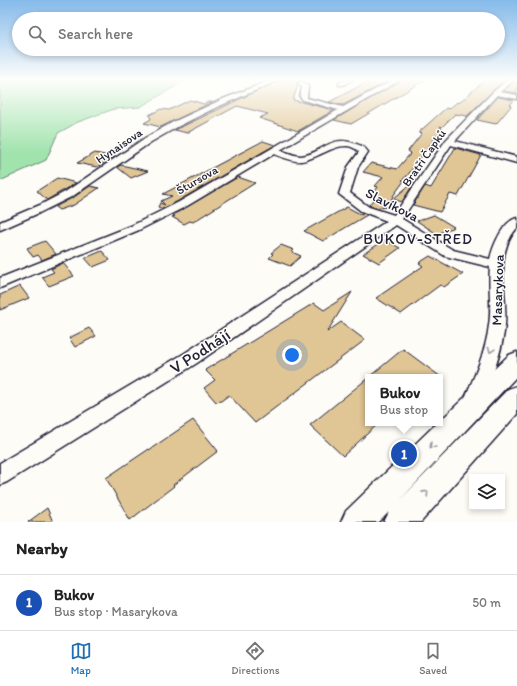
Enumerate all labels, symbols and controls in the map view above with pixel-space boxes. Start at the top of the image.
search box [12,12,505,56]
icon: search [26,23,48,45]
text: Search here [58,25,133,43]
street label: Hynaisova [93,125,145,167]
street label: Bratří Čapků [399,126,449,189]
street label: Štursova [174,162,221,197]
street label: Slavíkova [363,184,422,226]
district label: BUKOV-STŘED [363,230,473,248]
street label: Masarykova [488,253,508,326]
street label: V Podhájí [166,324,234,378]
your location [282,345,302,365]
one-way arrow [487,347,496,354]
popup [365,374,443,426]
text: Bukov [380,384,420,402]
text: Bus stop [380,402,428,417]
pin: 1 [391,439,417,469]
one-way arrow [429,441,437,449]
map controls [469,474,505,510]
button: layers [469,474,505,510]
one-way arrow [422,490,429,498]
text: Nearby [16,538,68,558]
text: Bukov [54,586,94,604]
text: 1 [26,595,32,610]
text: 50 m [472,595,501,610]
text: Bus stop · Masarykova [54,604,178,619]
tab: Map [70,640,92,677]
tab: Directions [231,640,280,677]
tab: Saved [419,640,447,677]

